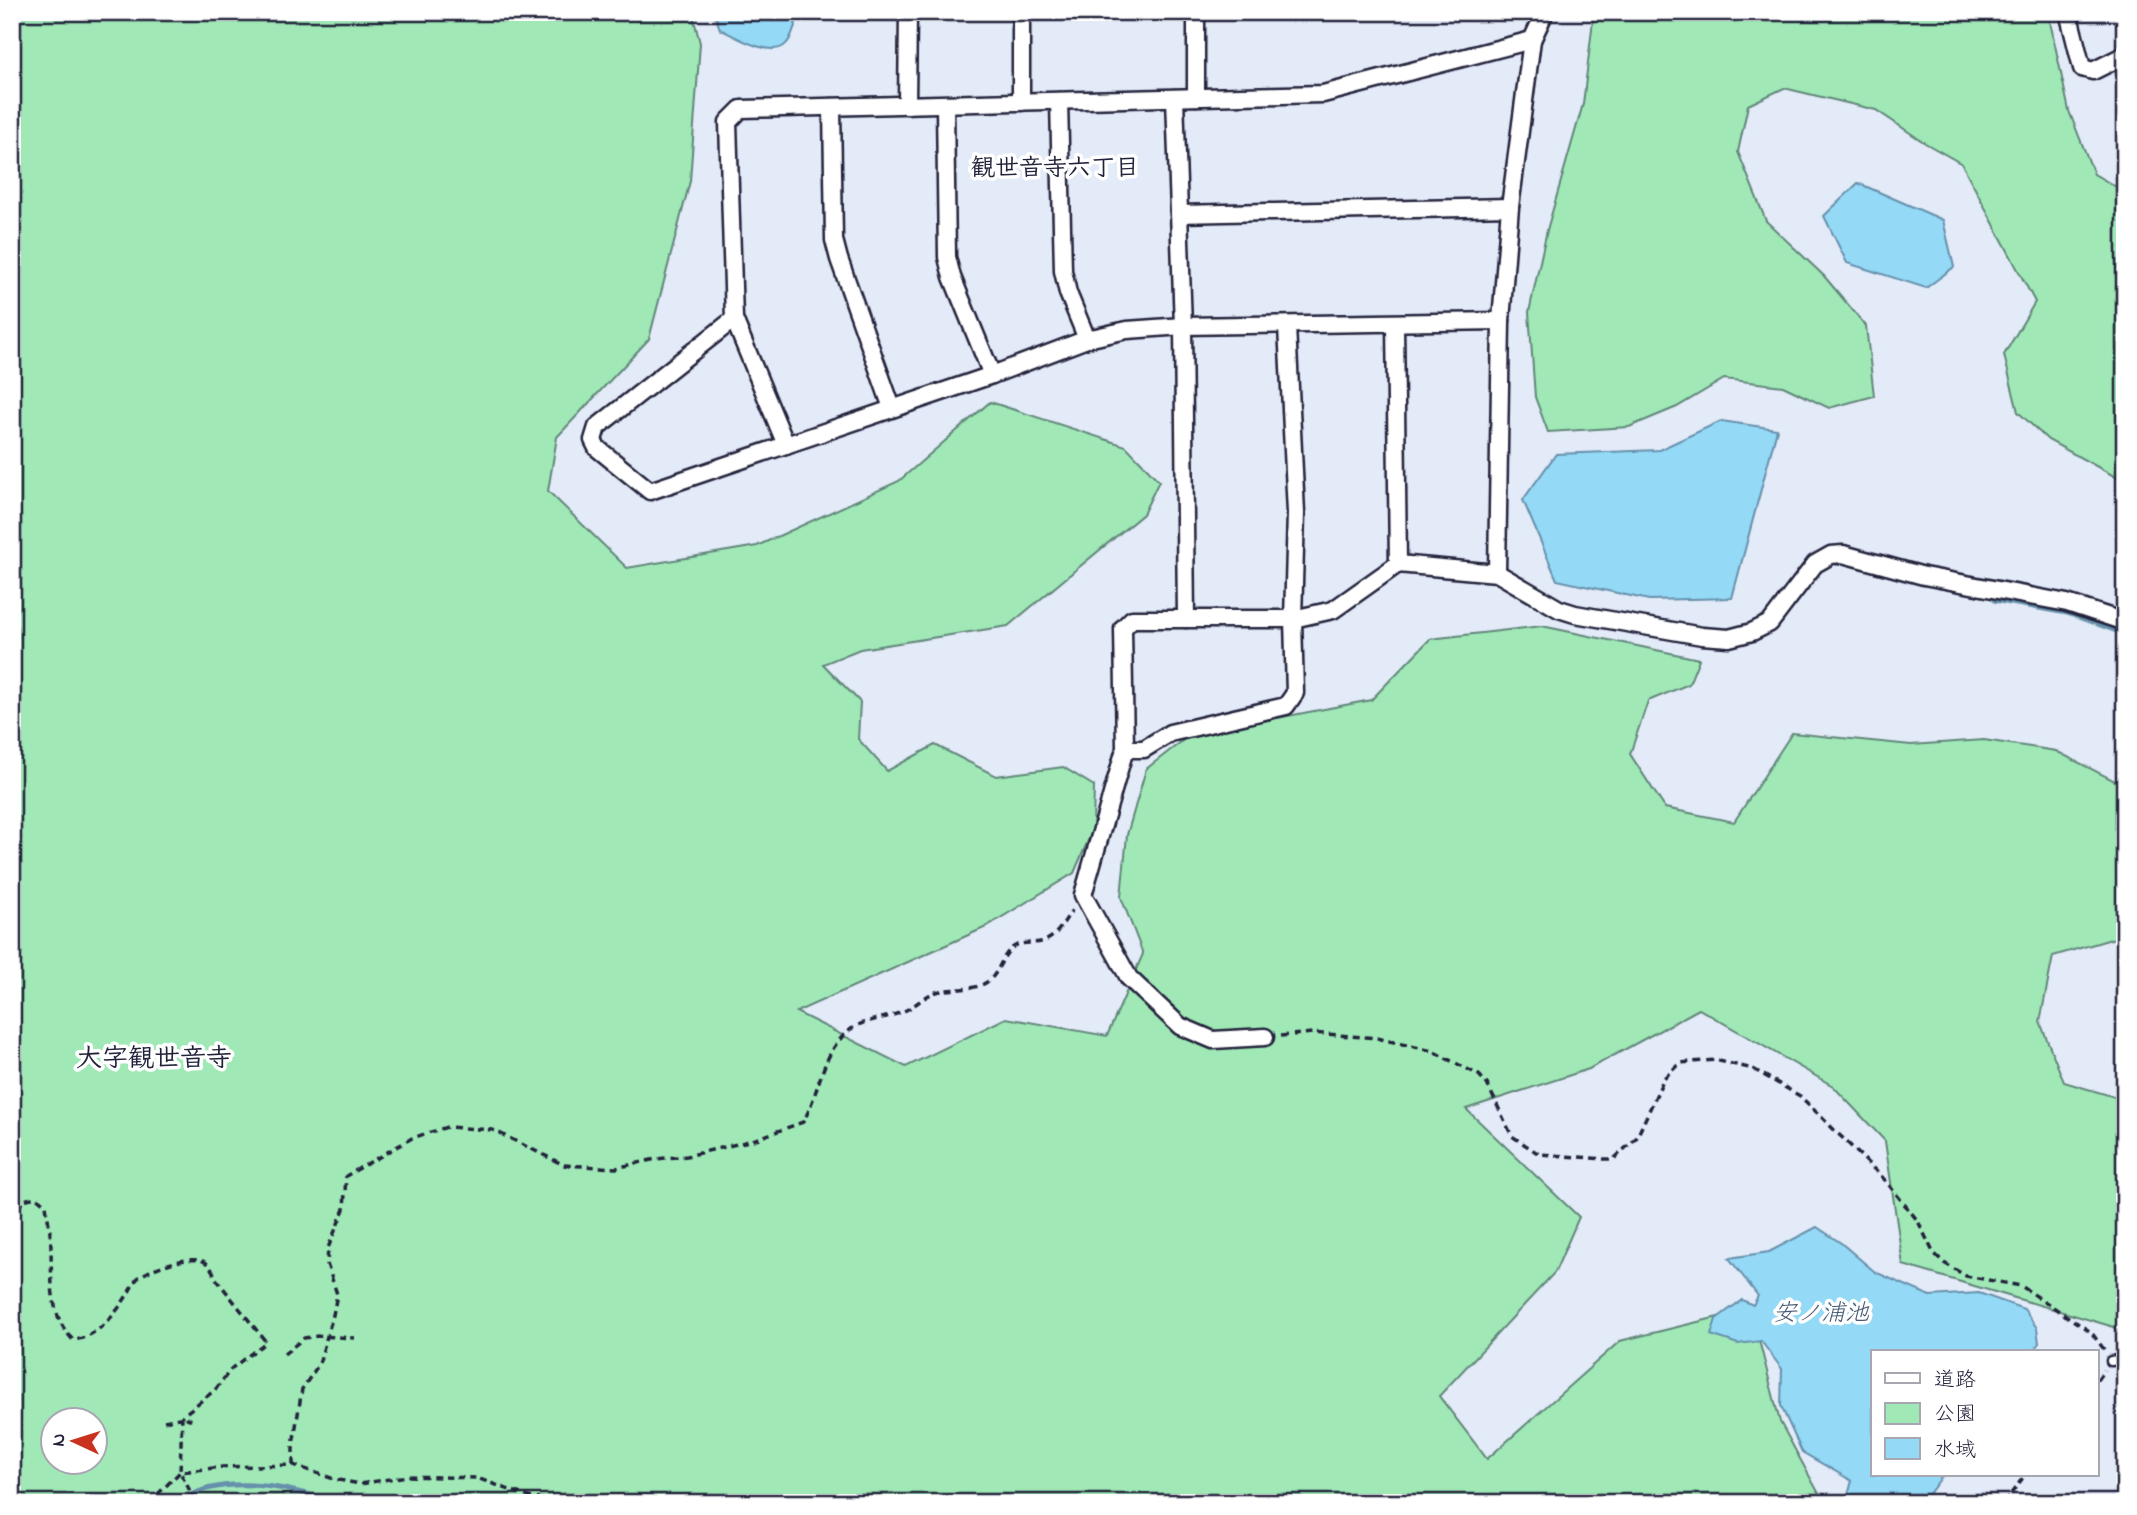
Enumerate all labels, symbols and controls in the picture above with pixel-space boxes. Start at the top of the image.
district label: 観世音寺六丁目 [971,152,1139,187]
district label: 大字観世音寺 [76,1041,232,1079]
water label: 安ノ浦池 [1773,1297,1870,1332]
legend [1871,1350,2098,1476]
text: 道路 [1934,1366,1976,1396]
text: 公園 [1934,1400,1976,1430]
north arrow [38,1406,108,1476]
text: N [46,1432,73,1447]
text: 水域 [1934,1436,1976,1466]

